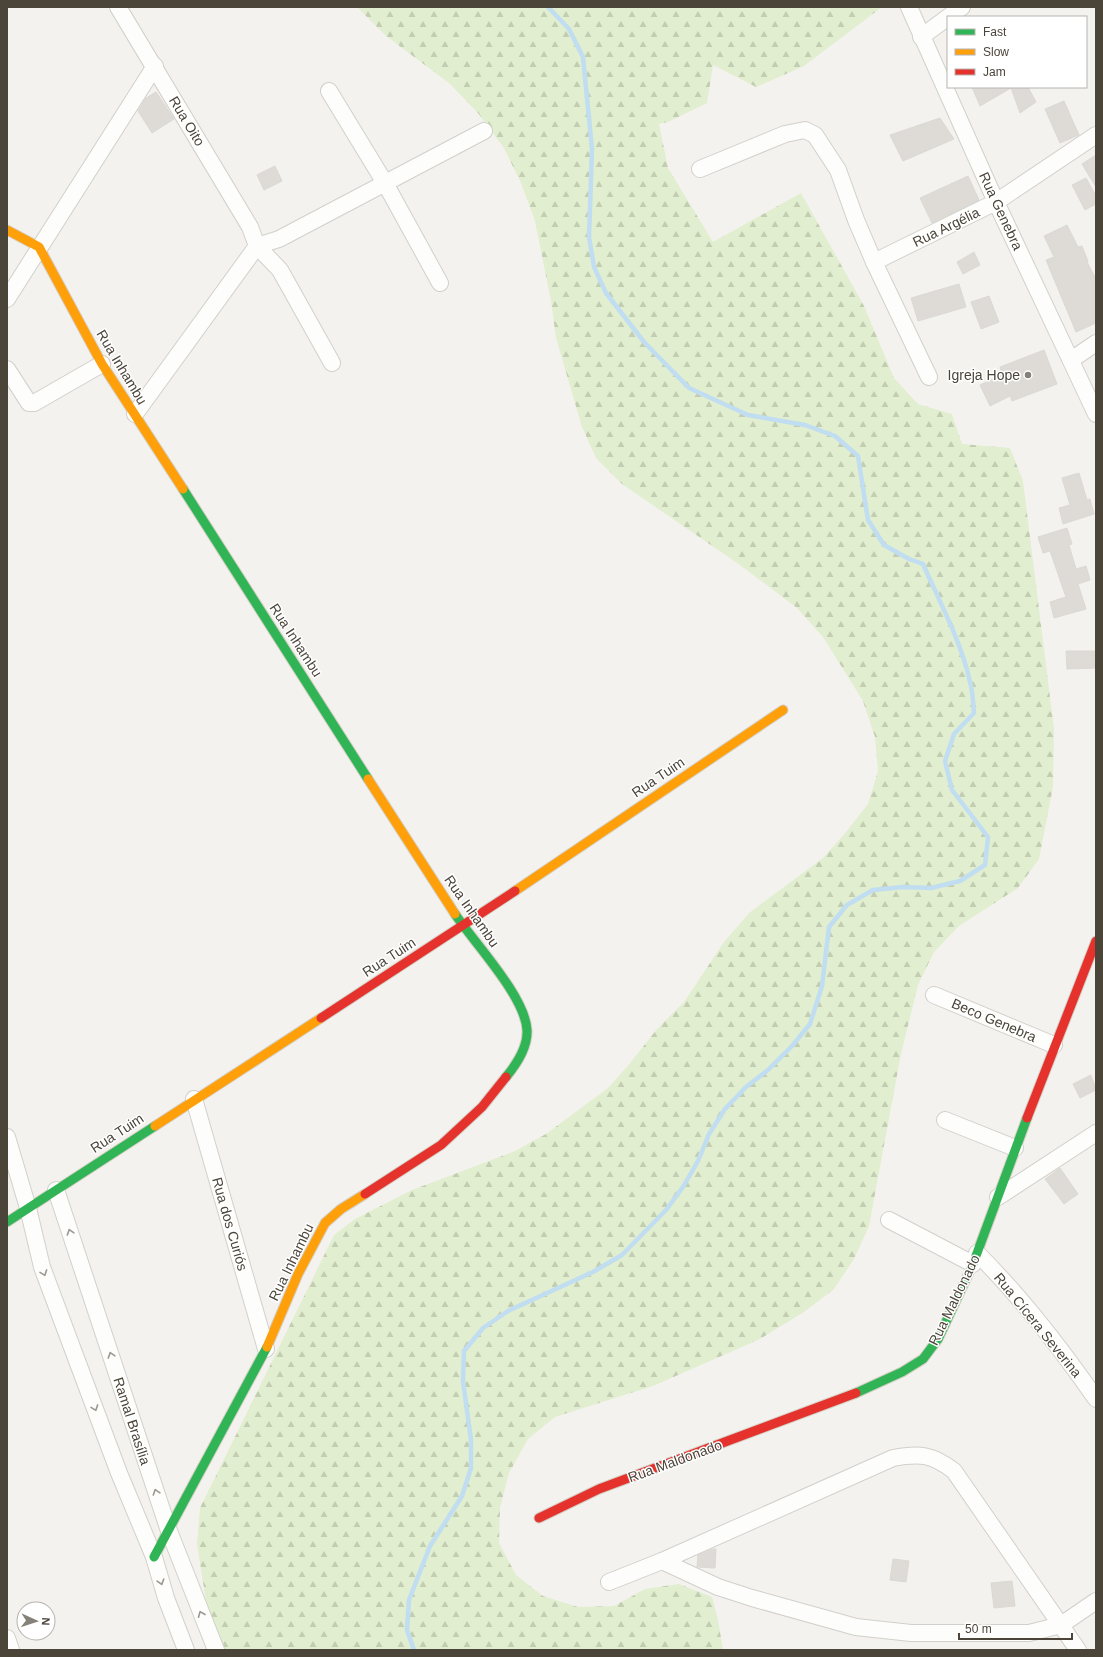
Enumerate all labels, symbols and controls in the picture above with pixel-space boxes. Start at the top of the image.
legend [947,16,1087,88]
text: Fast [983,25,1007,39]
text: Slow [983,45,1009,59]
text: Jam [983,65,1006,79]
street label: Rua Oito [166,93,208,149]
street label: Rua Genebra [976,170,1026,253]
street label: Rua Argélia [910,204,982,250]
street label: Rua Inhambu [93,327,151,407]
place label: Igreja Hope [948,367,1020,383]
marker: Igreja Hope [1023,370,1033,380]
street label: Rua Inhambu [266,600,326,680]
street label: Rua Tuim [629,754,687,800]
street label: Rua Inhambu [441,872,503,950]
street label: Rua Tuim [360,934,418,980]
street label: Beco Genebra [949,995,1039,1045]
street label: Rua Tuim [88,1110,146,1156]
street label: Rua dos Curiós [209,1175,251,1273]
street label: Rua Inhambu [265,1221,317,1303]
one-way arrow [66,1229,74,1236]
street label: Rua Maldonado [925,1252,983,1348]
one-way arrow [40,1269,48,1276]
street label: Rua Cícera Severina [991,1269,1085,1381]
one-way arrow [107,1352,115,1359]
street label: Ramal Brasília [110,1375,154,1467]
one-way arrow [90,1404,99,1411]
street label: Rua Maldonado [626,1437,724,1485]
one-way arrow [152,1489,161,1496]
one-way arrow [156,1578,165,1585]
north arrow [16,1601,56,1641]
one-way arrow [198,1610,206,1617]
scale bar [959,1615,1072,1641]
text: N [40,1617,52,1626]
text: 50 m [965,1622,992,1636]

